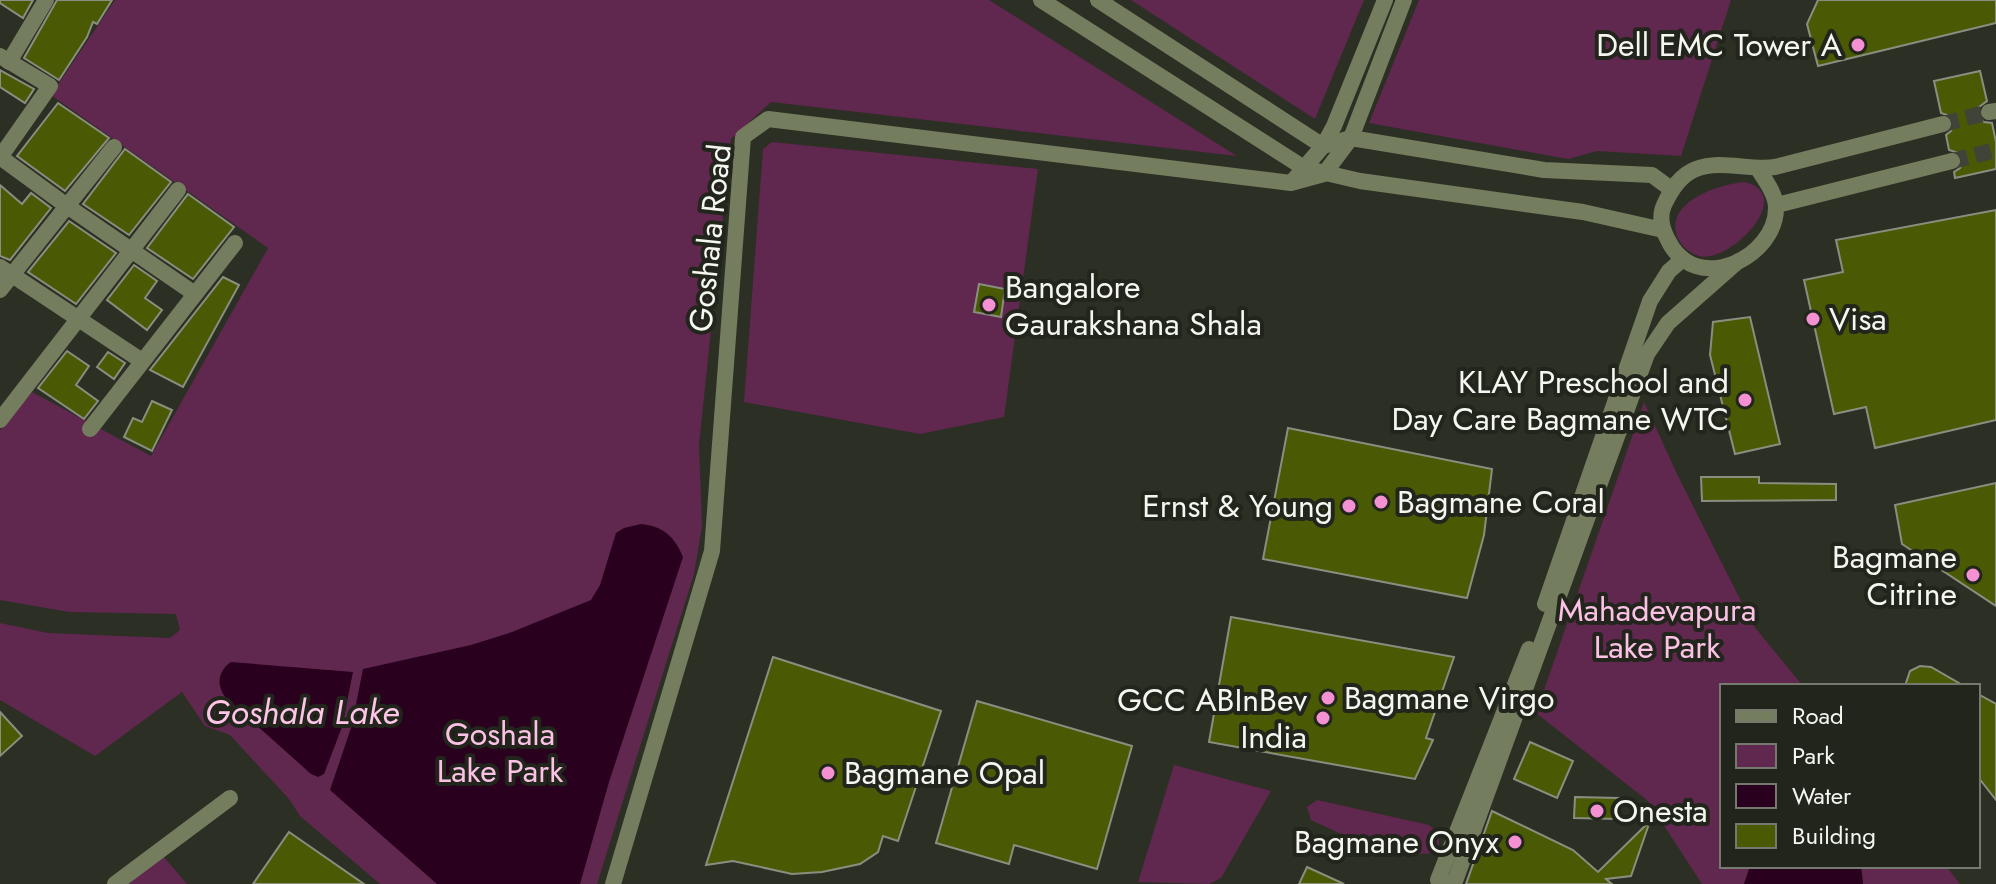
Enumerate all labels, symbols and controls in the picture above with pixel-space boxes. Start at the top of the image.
place label: Dell EMC Tower A [1596,22,1842,68]
marker: Dell EMC Tower A [1849,36,1867,54]
street label: Goshala Road [677,142,743,334]
place label: Bangalore Gaurakshana Shala [1005,264,1262,347]
marker: Bangalore Gaurakshana Shala [980,296,998,314]
place label: Visa [1829,296,1887,342]
marker: Visa [1804,310,1822,328]
place label: KLAY Preschool and Day Care Bagmane WTC [1392,359,1729,442]
marker: KLAY Preschool and Day Care Bagmane WTC [1736,391,1754,409]
place label: Bagmane Coral [1397,479,1605,525]
place label: Ernst & Young [1142,483,1333,529]
marker: Bagmane Coral [1372,493,1390,511]
marker: Ernst & Young [1340,497,1358,515]
place label: Bagmane Citrine [1832,534,1957,617]
marker: Bagmane Citrine [1964,566,1982,584]
park label: Mahadevapura Lake Park [1558,587,1756,670]
place label: Bagmane Virgo [1344,675,1554,721]
place label: GCC ABInBev India [1117,677,1308,760]
legend [1720,684,1980,868]
water label: Goshala Lake [205,688,399,737]
marker: Bagmane Virgo [1319,689,1337,707]
text: Road [1792,698,1844,733]
marker: GCC ABInBev India [1314,709,1332,727]
park label: Goshala Lake Park [437,711,564,794]
text: Park [1792,738,1835,773]
place label: Bagmane Opal [844,750,1045,796]
marker: Bagmane Opal [819,764,837,782]
text: Water [1792,778,1852,813]
place label: Onesta [1613,788,1708,834]
marker: Onesta [1588,802,1606,820]
text: Building [1792,818,1876,853]
place label: Bagmane Onyx [1294,819,1500,865]
marker: Bagmane Onyx [1506,833,1524,851]

